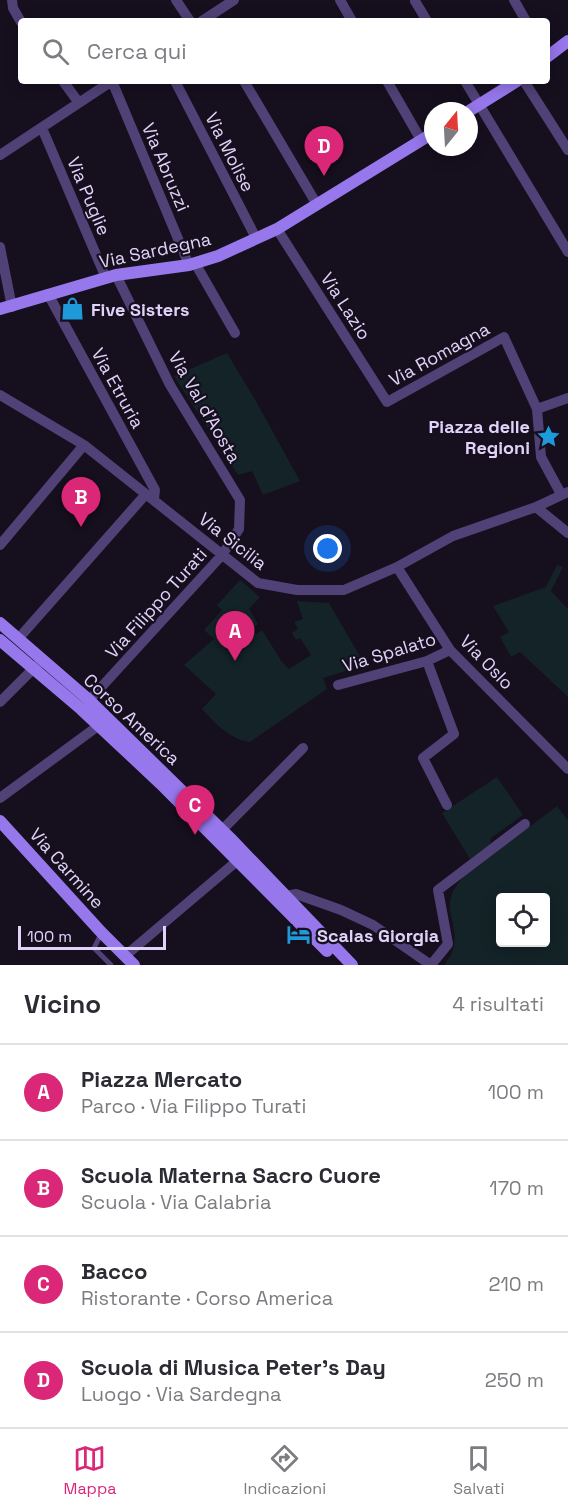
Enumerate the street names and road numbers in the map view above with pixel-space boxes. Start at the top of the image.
street label: Via Molise [200,108,260,196]
street label: Via Abruzzi [137,119,195,215]
street label: Via Puglie [62,153,116,239]
street label: Via Sardegna [97,227,213,273]
street label: Via Lazio [316,268,376,344]
street label: Via Romagna [385,317,493,391]
street label: Via Etruria [87,344,149,432]
street label: Via Val d'Aosta [164,347,246,467]
street label: Via Sicilia [194,507,272,575]
street label: Via Filippo Turati [100,543,212,663]
street label: Via Spalato [339,627,439,677]
street label: Via Oslo [455,630,519,694]
street label: Corso America [79,668,185,770]
street label: Via Carmine [25,823,109,913]

